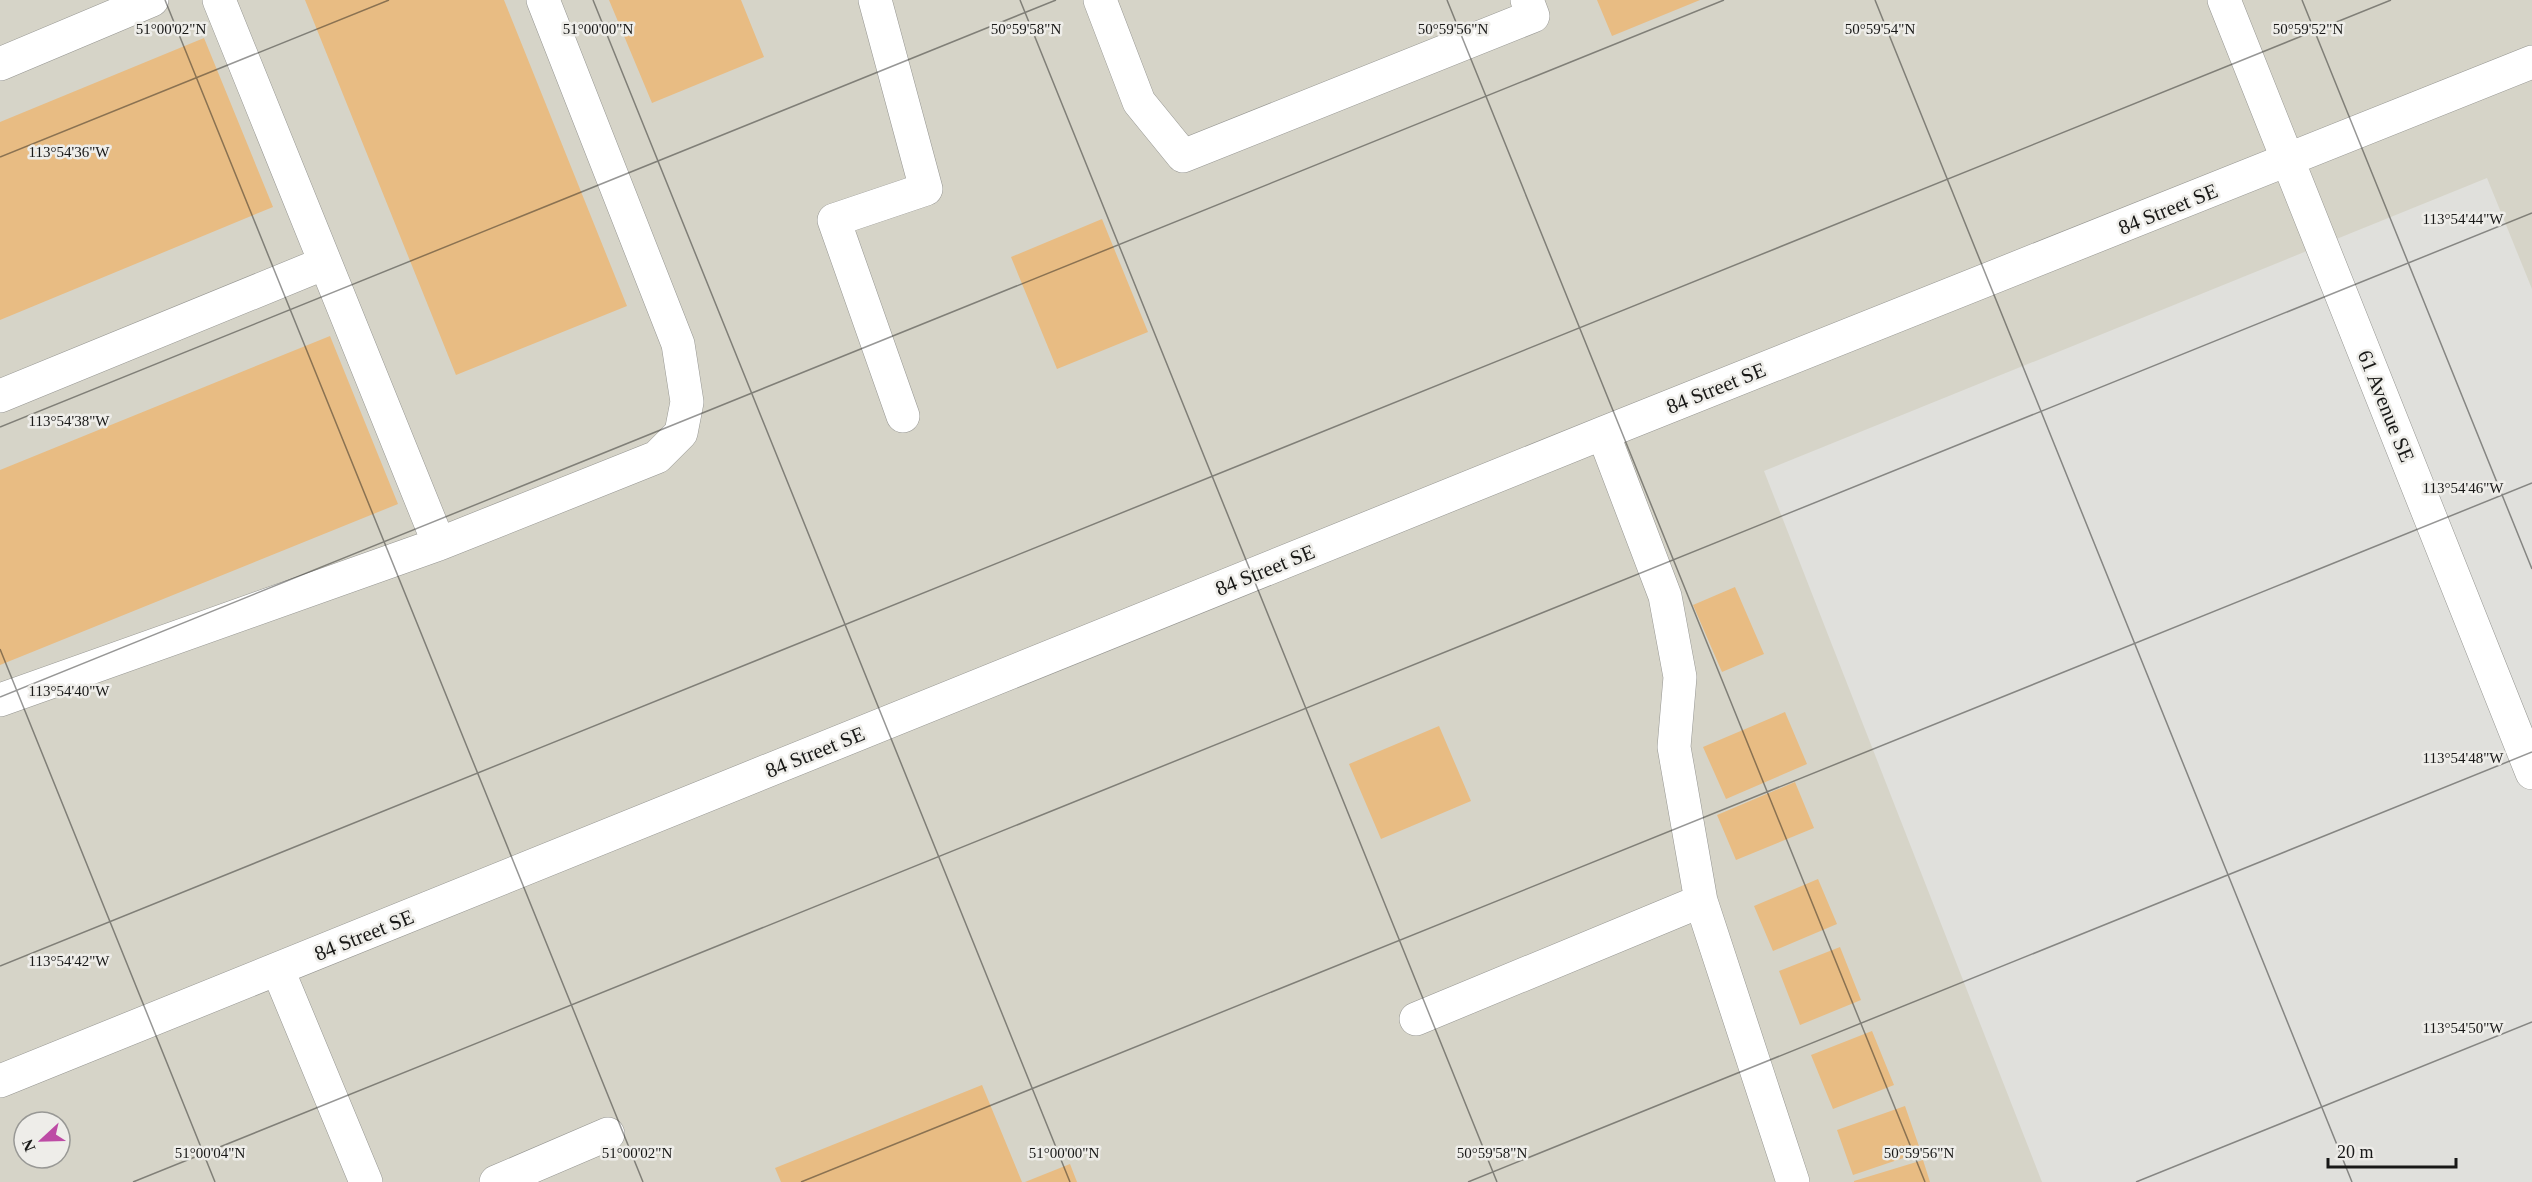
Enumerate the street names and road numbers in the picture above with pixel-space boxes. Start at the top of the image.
street label: 84 Street SE [2115,178,2221,240]
street label: 61 Avenue SE [2353,347,2419,465]
street label: 84 Street SE [1663,357,1769,419]
street label: 84 Street SE [1212,539,1318,601]
street label: 84 Street SE [762,721,868,783]
street label: 84 Street SE [311,904,417,966]

